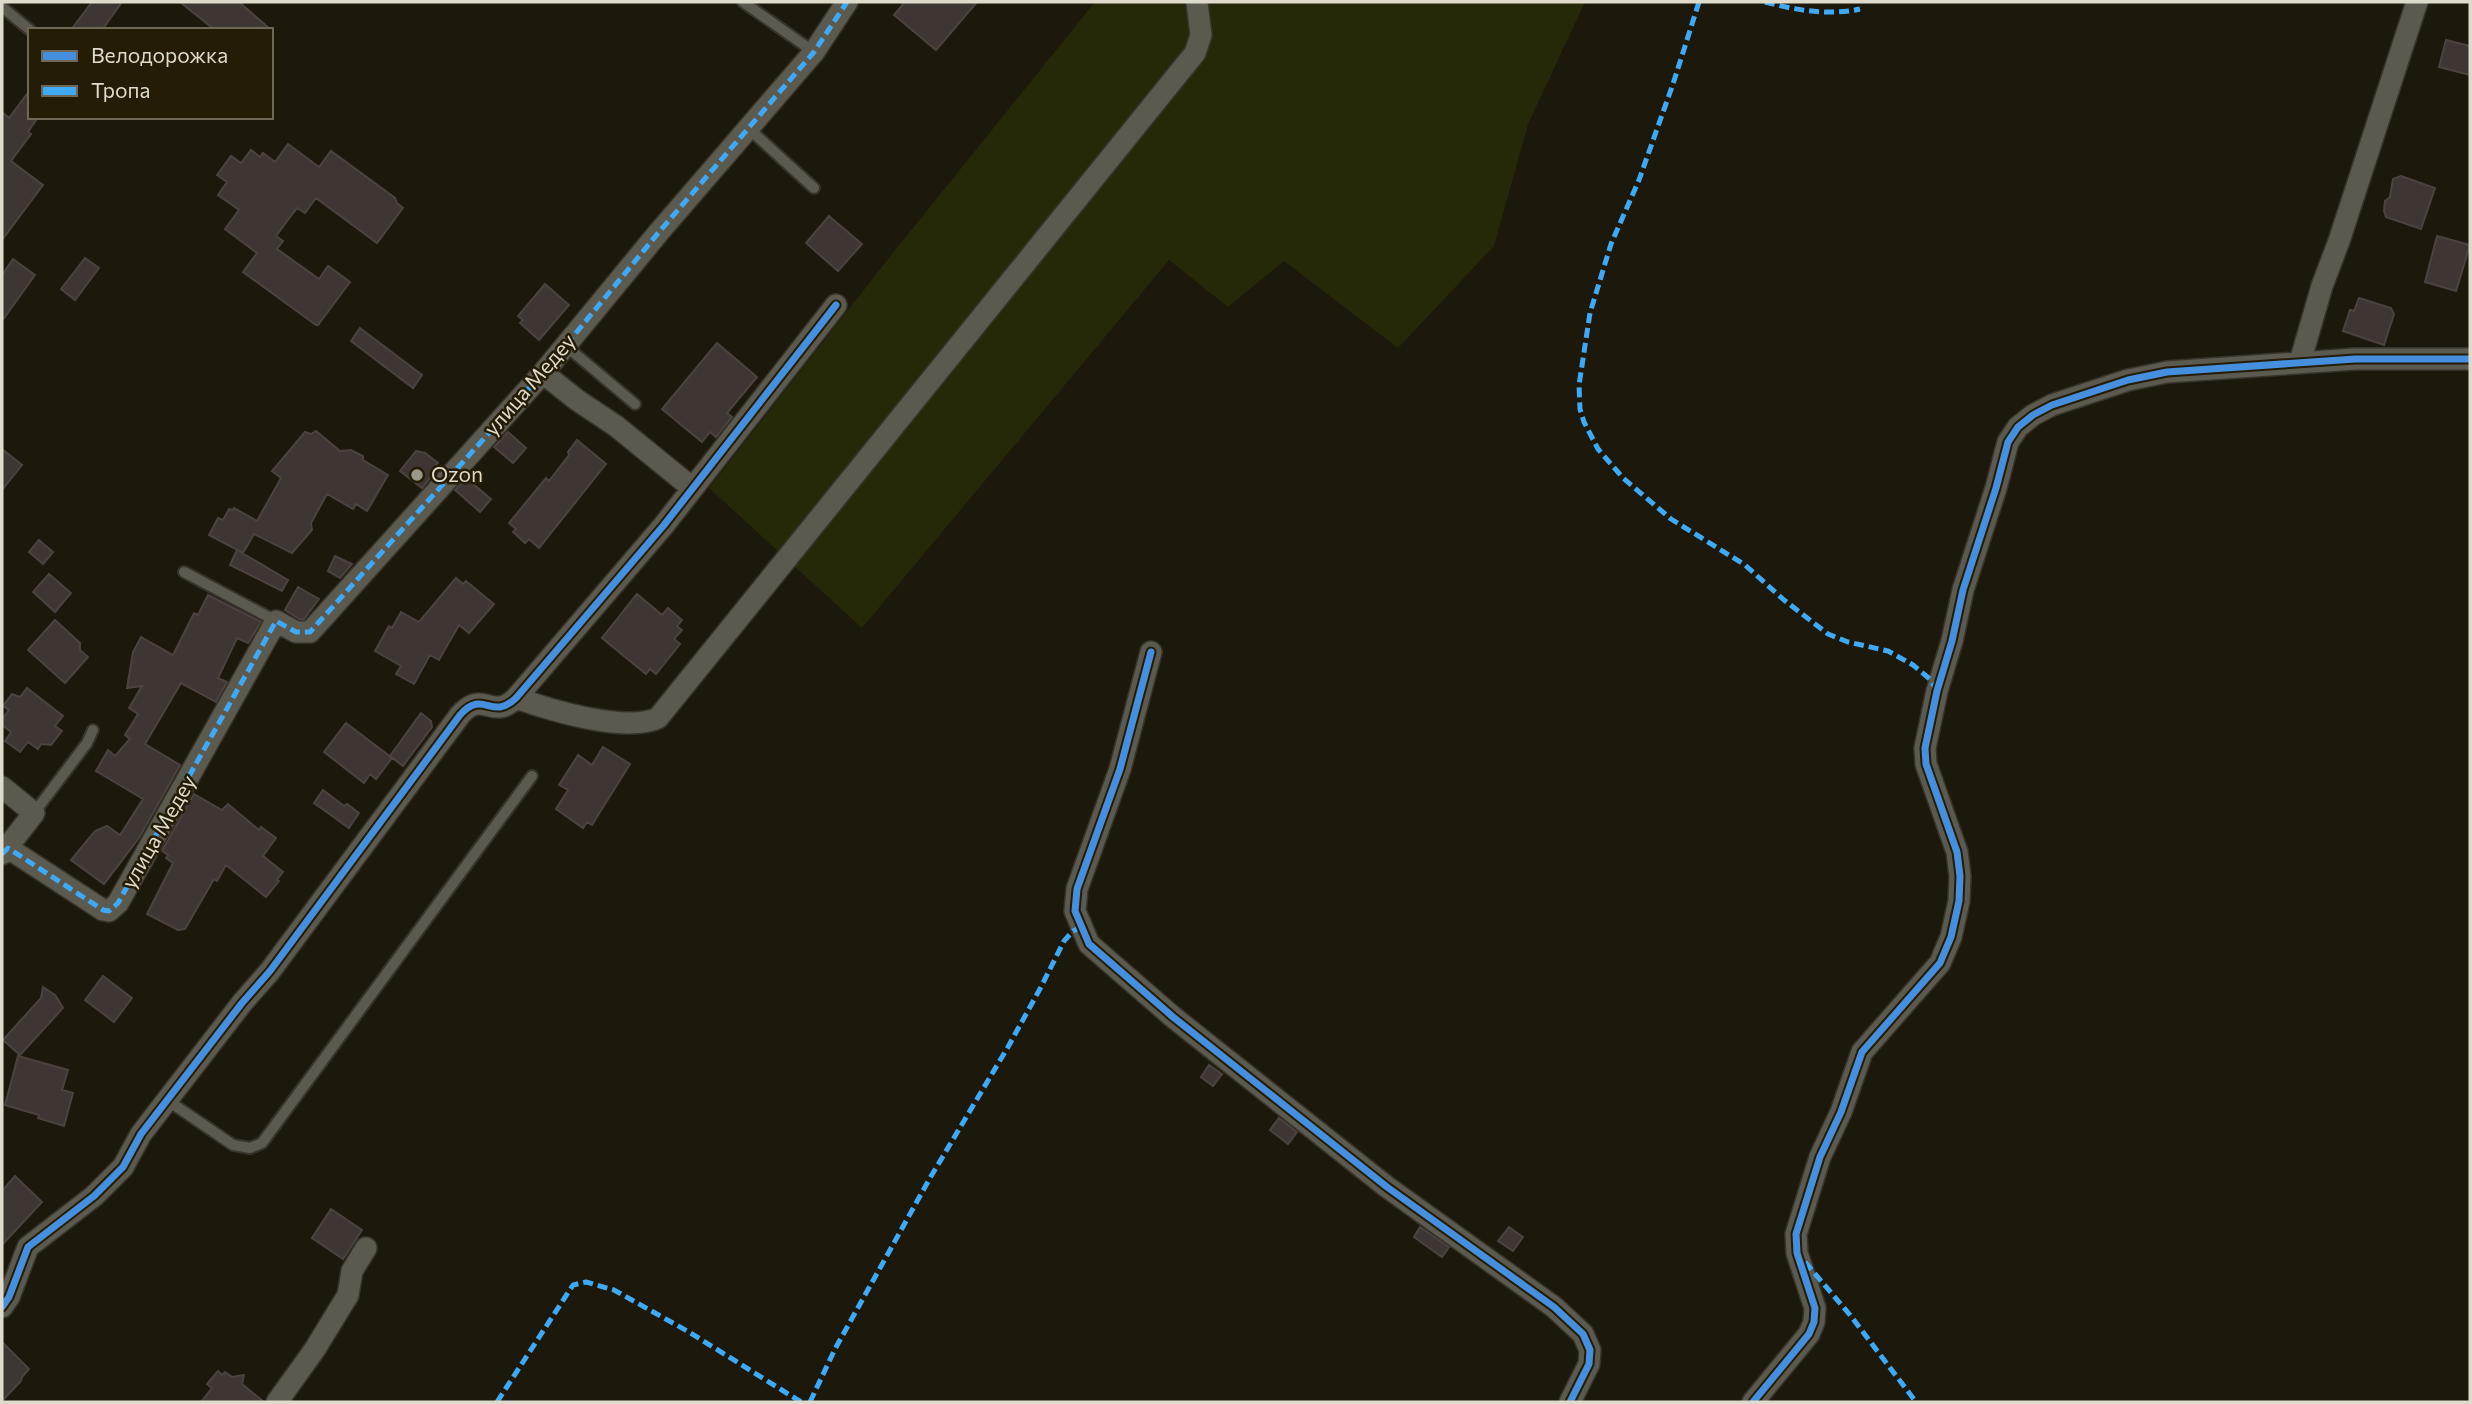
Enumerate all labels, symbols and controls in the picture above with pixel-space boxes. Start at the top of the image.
legend [28,28,273,119]
text: Велодорожка [91,42,228,67]
text: Тропа [91,77,150,102]
street label: улица Медеу [478,328,580,440]
place label: Ozon [431,461,483,486]
marker: Ozon [409,467,425,483]
street label: улица Медеу [115,770,200,892]

